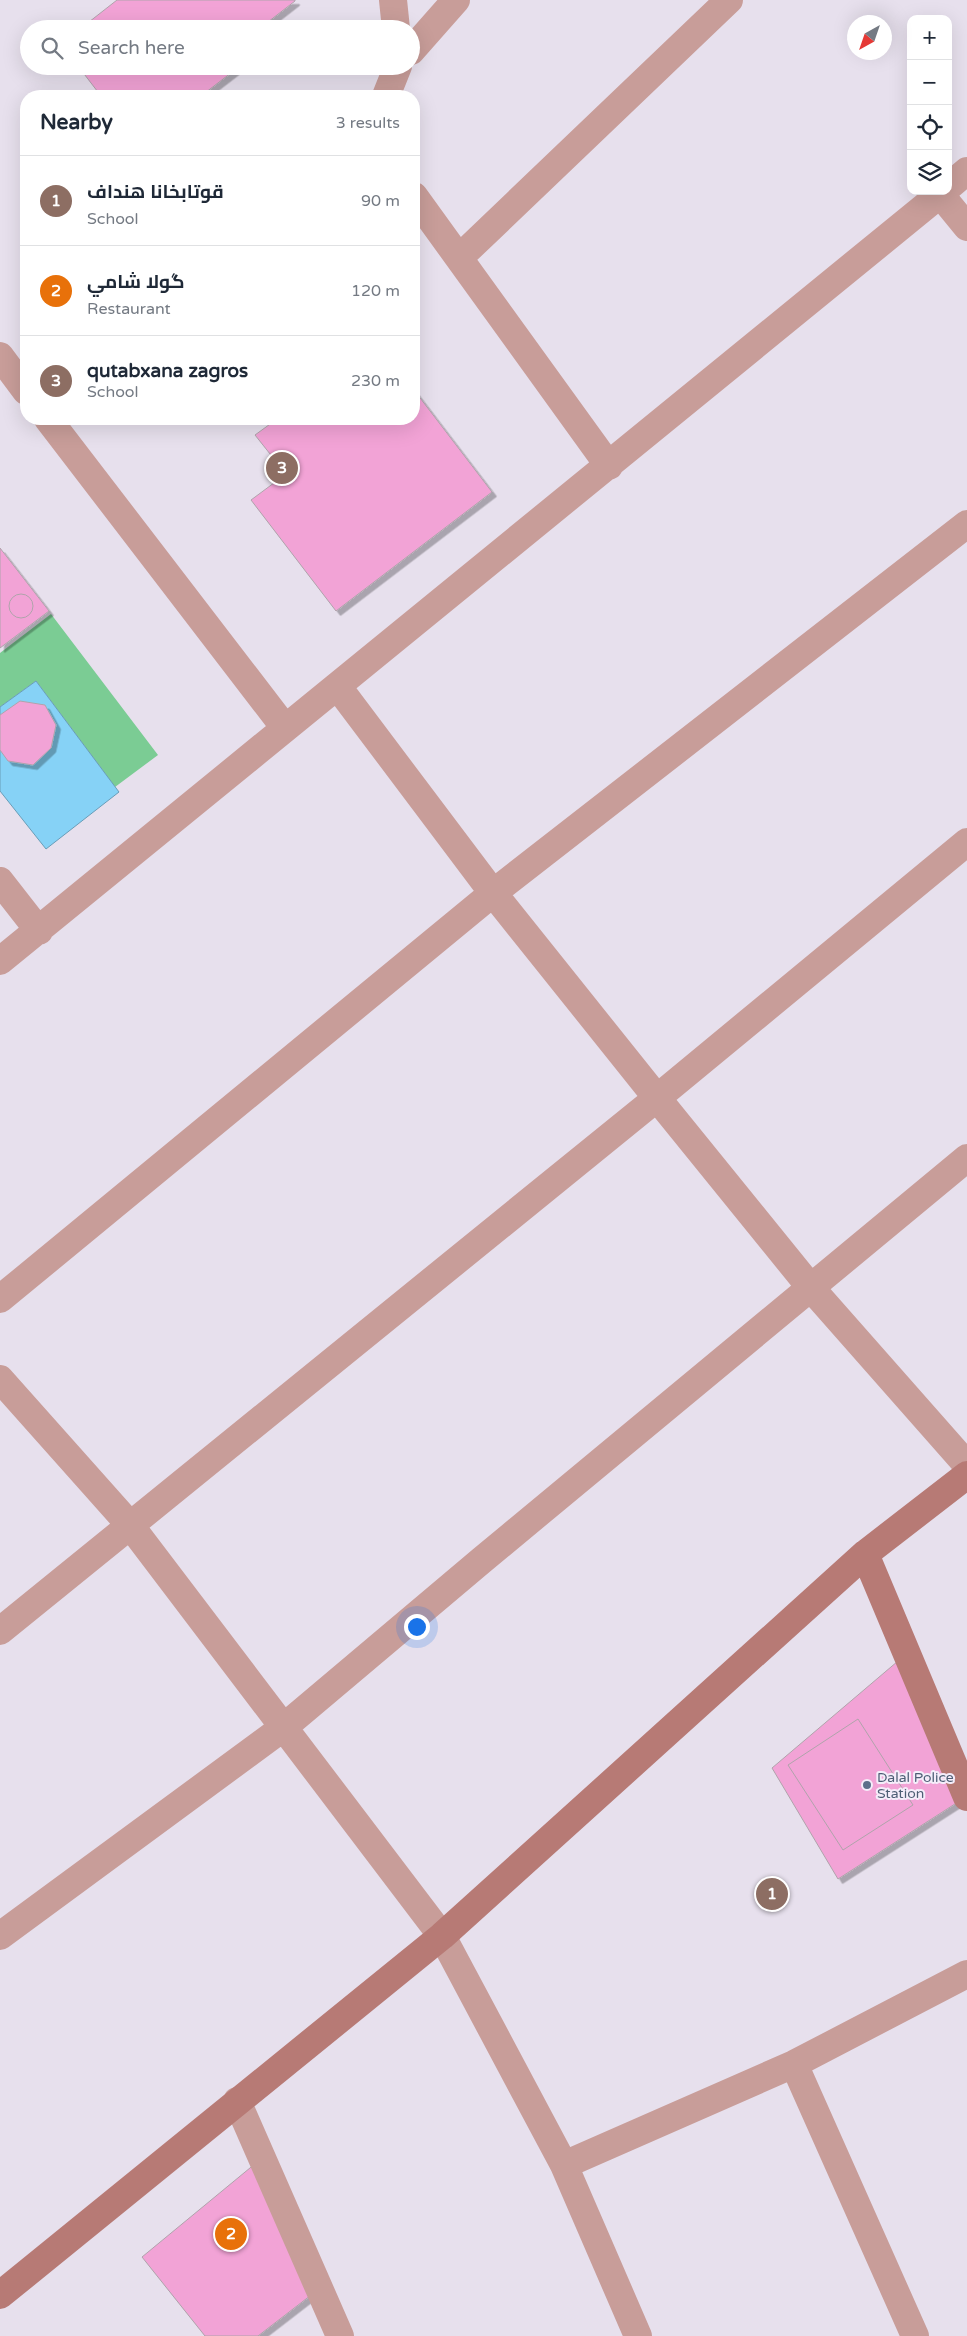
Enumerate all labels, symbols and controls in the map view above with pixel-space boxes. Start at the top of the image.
north arrow [847,15,892,60]
map controls [907,15,952,195]
button: + [907,15,952,60]
search box [20,20,420,75]
icon: search [38,34,66,62]
text: Search here [78,37,185,59]
button: − [907,60,952,105]
button: locate [907,105,952,150]
text: Nearby [40,110,113,135]
text: 3 results [336,113,400,133]
button: layers [907,150,952,195]
text: قوتابخانا هنداف [87,181,224,203]
text: 1 [51,191,61,211]
text: 90 m [361,191,400,211]
text: School [87,209,139,229]
text: گولا شامي [87,271,185,293]
text: 2 [51,281,61,301]
text: 120 m [351,281,400,301]
text: Restaurant [87,299,171,319]
text: qutabxana zagros [87,360,248,382]
text: 3 [51,371,61,391]
text: 230 m [351,371,400,391]
text: School [87,382,139,402]
pin: 3 [266,449,298,487]
your location [404,1614,430,1640]
place label: Dalal Police Station [877,1769,954,1802]
marker: Dalal Police Station [861,1779,873,1791]
pin: 1 [756,1875,788,1913]
pin: 2 [215,2215,247,2253]

